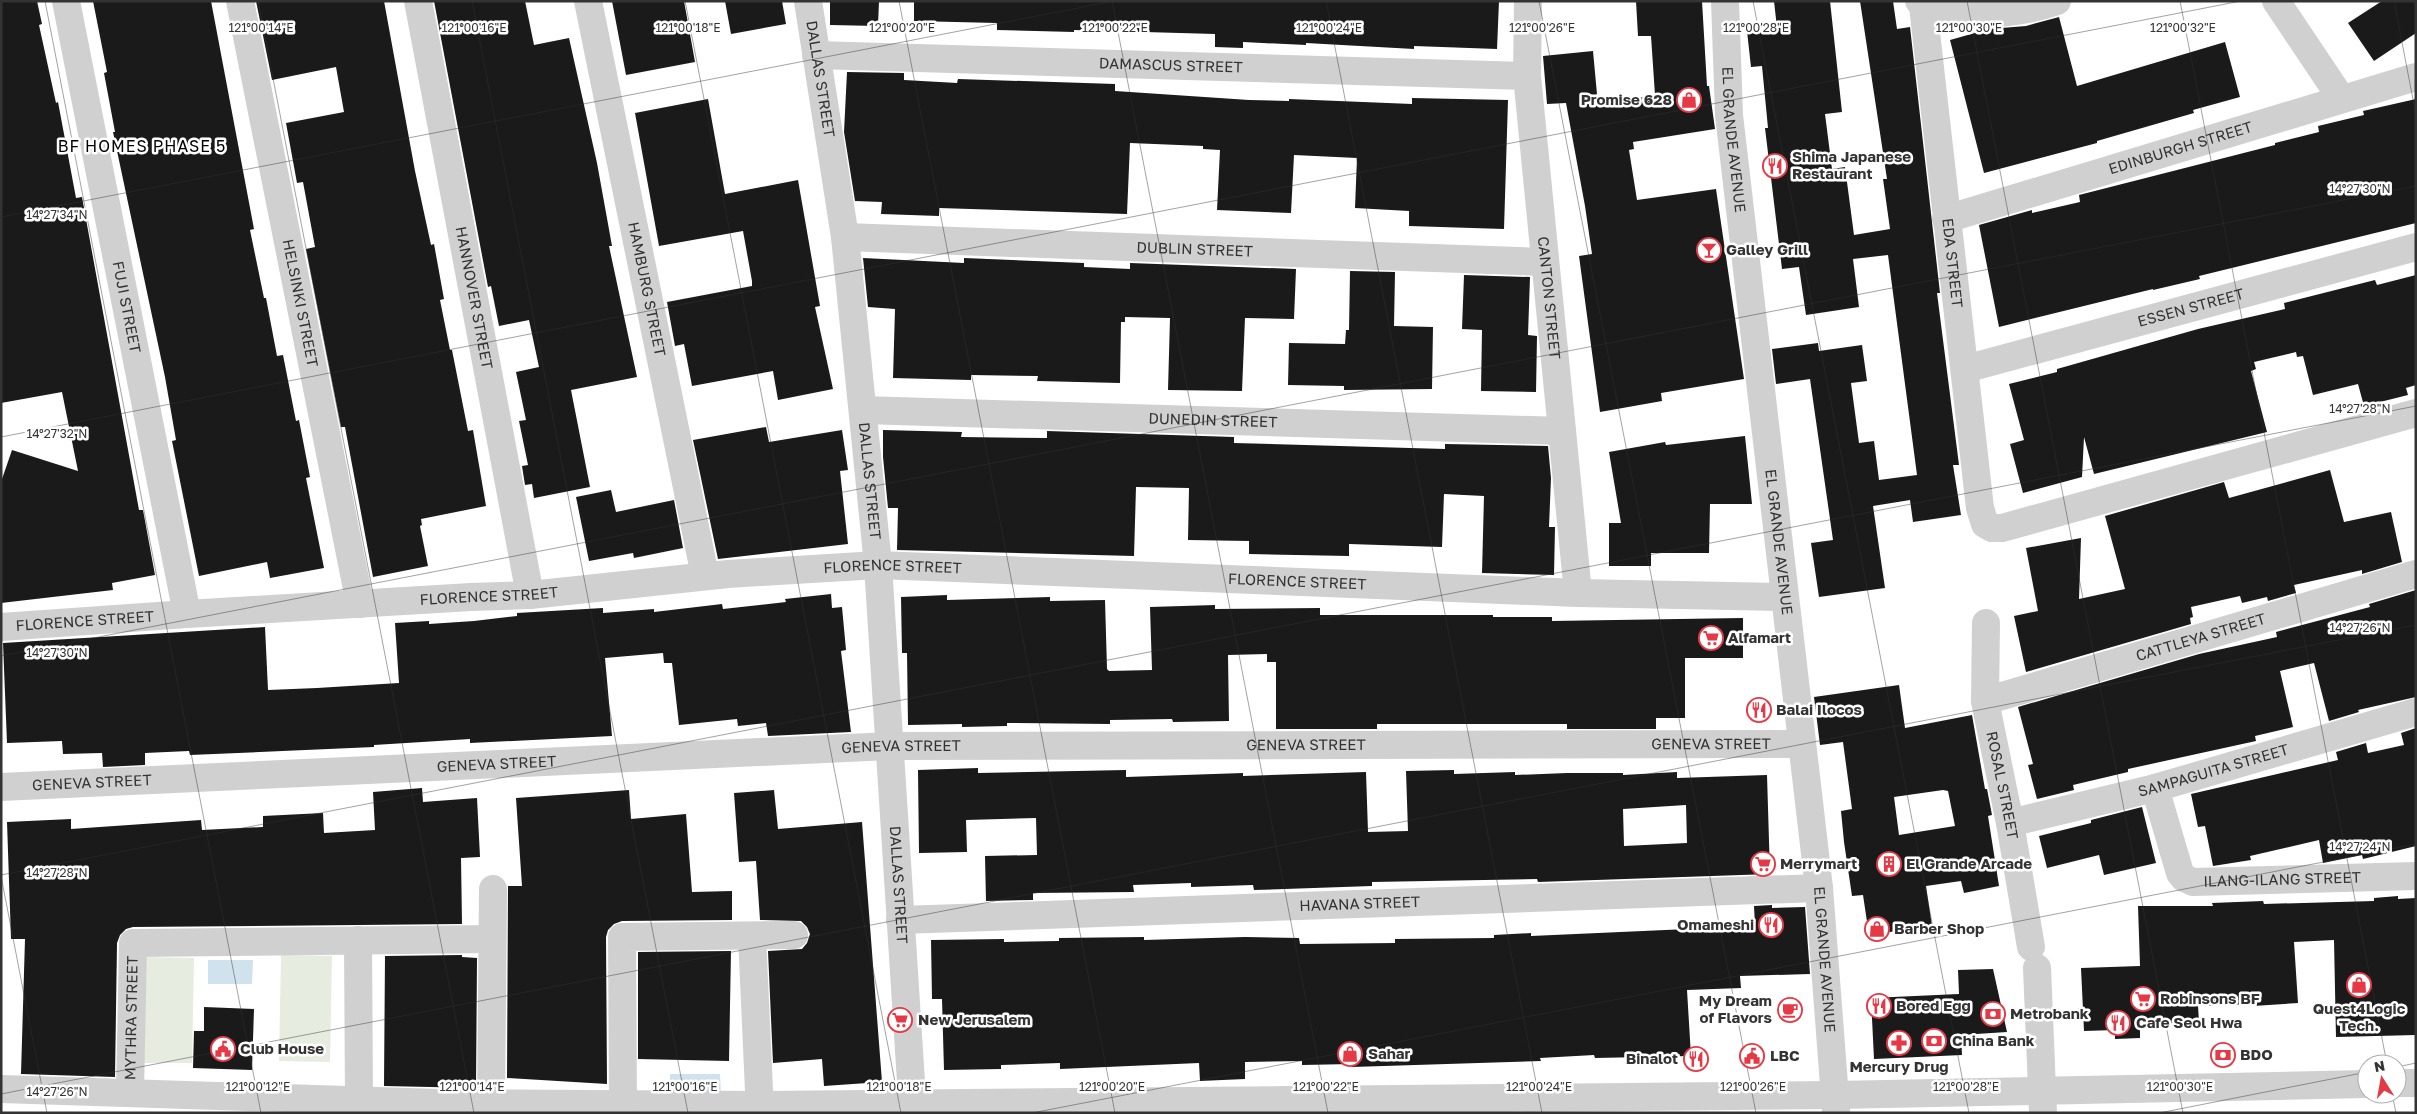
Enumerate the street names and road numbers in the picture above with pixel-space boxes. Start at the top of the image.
street label: DALLAS STREET [803,19,839,139]
street label: DAMASCUS STREET [1099,53,1243,76]
street label: EL GRANDE AVENUE [1719,66,1750,214]
street label: EDINBURGH STREET [2106,117,2254,177]
street label: EDA STREET [1939,217,1967,309]
street label: HAMBURG STREET [625,220,670,358]
street label: HANNOVER STREET [453,225,497,371]
street label: CANTON STREET [1535,236,1565,360]
street label: HELSINKI STREET [280,237,323,368]
street label: DUBLIN STREET [1136,237,1253,260]
street label: FUJI STREET [110,259,145,354]
street label: ESSEN STREET [2135,284,2246,330]
street label: DUNEDIN STREET [1148,409,1278,430]
street label: DALLAS STREET [856,421,885,540]
street label: EL GRANDE AVENUE [1762,468,1797,616]
street label: FLORENCE STREET [823,555,962,576]
street label: FLORENCE STREET [1228,569,1367,593]
street label: FLORENCE STREET [419,582,559,608]
street label: FLORENCE STREET [15,606,155,634]
street label: CATTLEYA STREET [2133,609,2268,664]
street label: ROSAL STREET [1983,729,2023,841]
street label: GENEVA STREET [1651,734,1771,752]
street label: GENEVA STREET [1246,735,1366,753]
street label: GENEVA STREET [841,736,961,756]
street label: SAMPAGUITA STREET [2136,740,2290,800]
street label: GENEVA STREET [436,751,557,775]
street label: GENEVA STREET [32,770,152,794]
street label: DALLAS STREET [887,825,912,944]
street label: ILANG-ILANG STREET [2203,867,2361,890]
street label: EL GRANDE AVENUE [1811,886,1840,1033]
street label: HAVANA STREET [1299,892,1420,914]
street label: MYTHRA STREET [120,956,141,1080]

